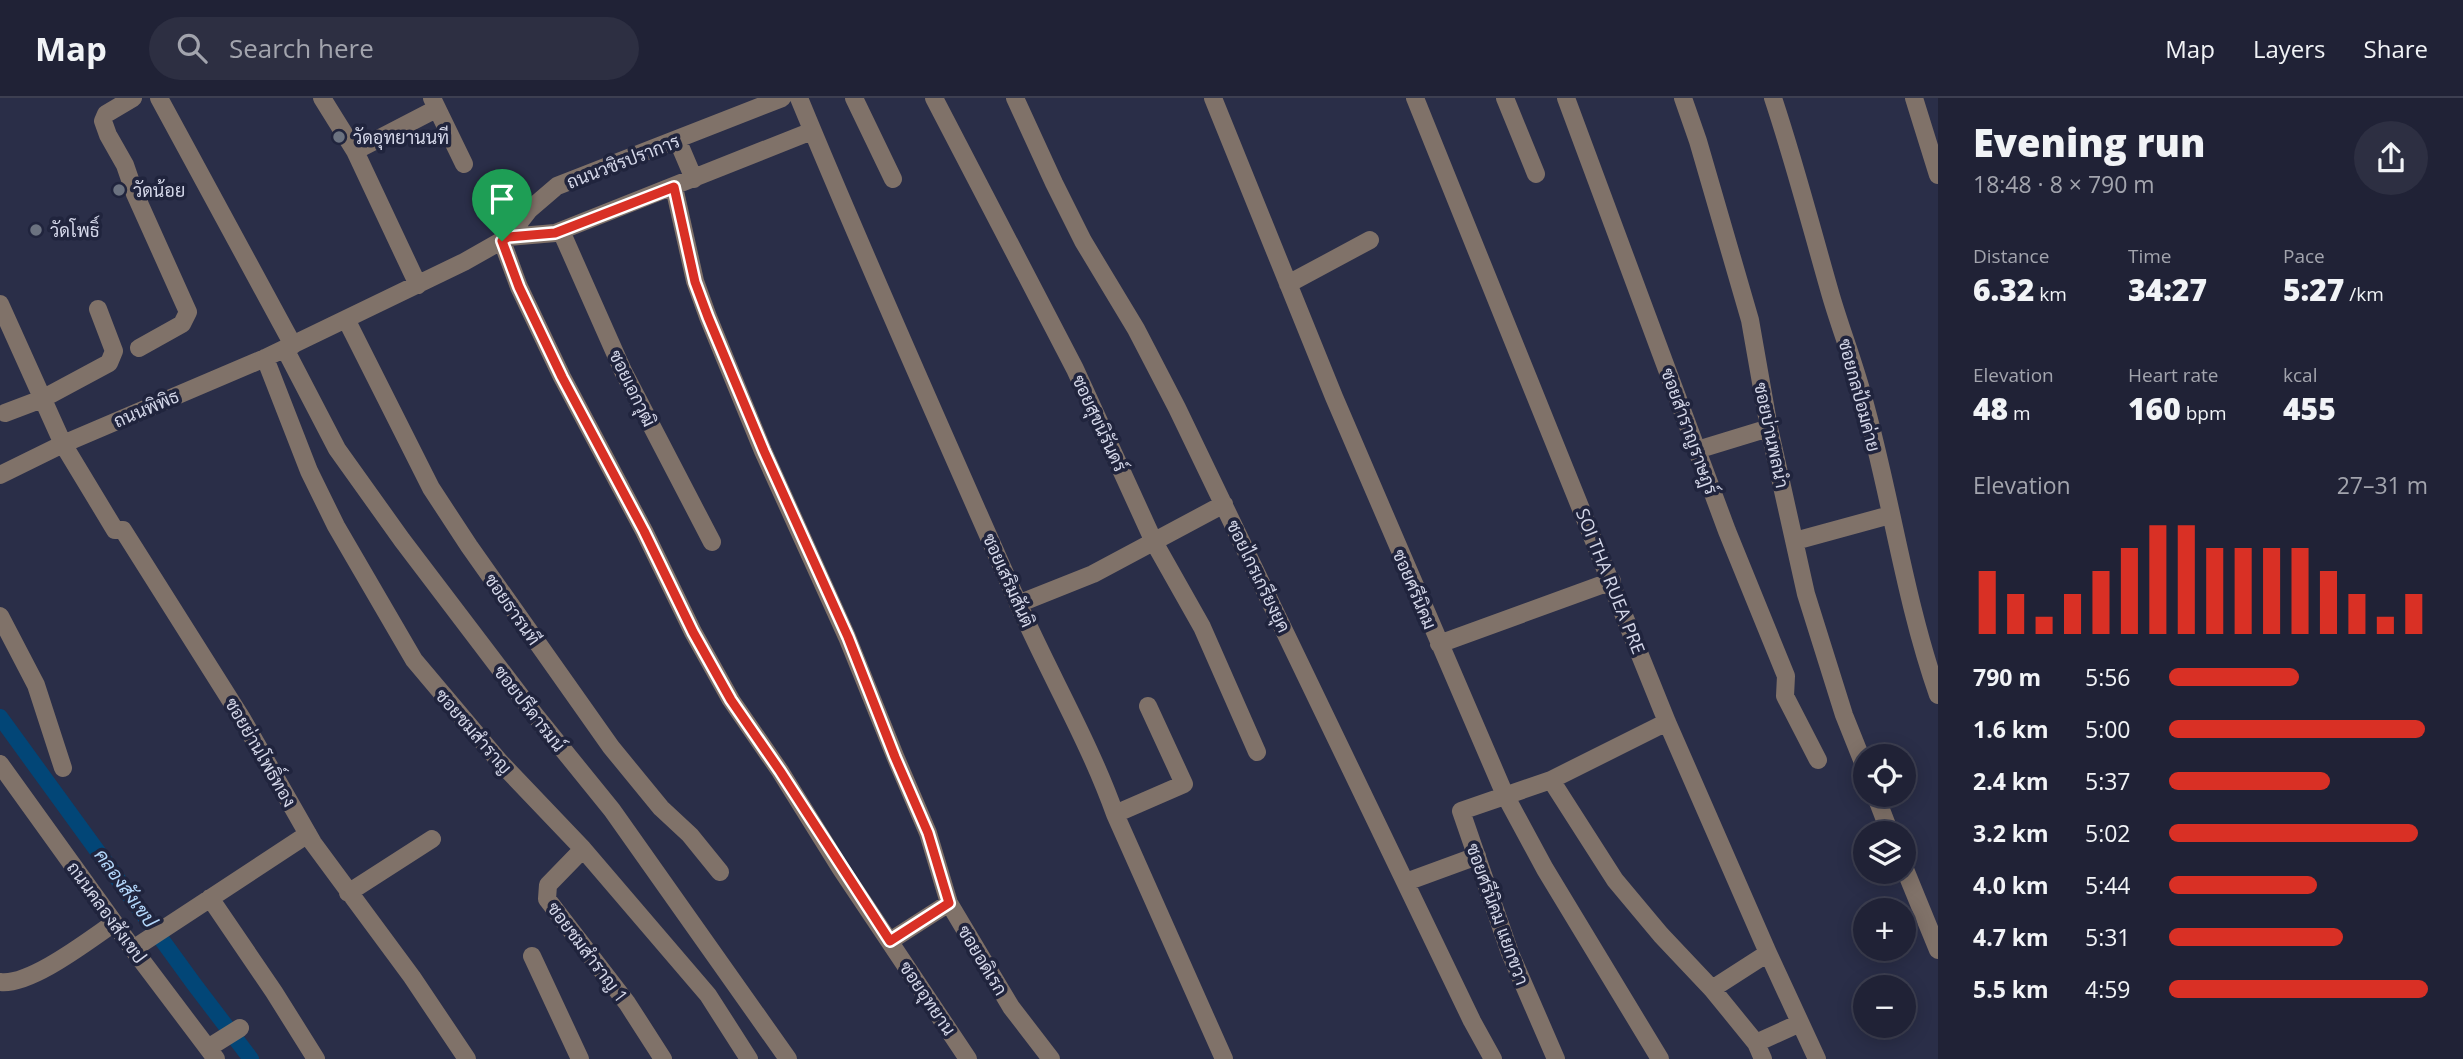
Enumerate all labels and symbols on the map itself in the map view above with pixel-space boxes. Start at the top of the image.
place label: วัดอุทยานนที [353,125,449,150]
street label: ถนนวชิรปราการ [563,128,683,194]
marker: วัดอุทยานนที [331,129,347,145]
pin [472,169,532,241]
place label: วัดน้อย [133,178,185,202]
marker: วัดน้อย [111,182,127,198]
place label: วัดโพธิ์ [50,215,100,242]
marker: วัดโพธิ์ [28,222,44,238]
street label: ซอยกลป้อมค่าย [1833,336,1887,454]
street label: ซอยเอกวุฒิ [603,346,662,431]
street label: ซอยสำราญราษฎร์ [1655,364,1724,498]
street label: ซอยสุขนิรันดร์ [1066,371,1133,476]
street label: ซอยบ่านพลนำ [1749,380,1795,490]
street label: ถนนพิพิธ [110,383,183,433]
street label: SOI THA RUEA PRE [1571,505,1651,657]
street label: ซอยไกรเกรียงยุค [1221,516,1297,637]
street label: ซอยเสริมสันติ [978,529,1040,631]
street label: ซอยศรีนิคม [1387,545,1443,633]
street label: ซอยธารนที [480,568,546,650]
street label: ซอยปรีดารมน์ [489,660,571,756]
street label: ซอยชมสำราญ [430,683,518,779]
street label: ซอยย่านโพธิ์ทอง [220,691,305,811]
street label: ซอยศรีนิคม แยกขวา [1461,840,1535,988]
water label: คลองสังเขป [89,843,164,933]
street label: ถนนคลองสังเขป [62,856,152,968]
street label: ซอยชมสำราญ 1 [542,897,634,1007]
street label: ซอยอดิเรก [953,920,1013,1000]
street label: ซอยอุทยาน [894,956,962,1040]

